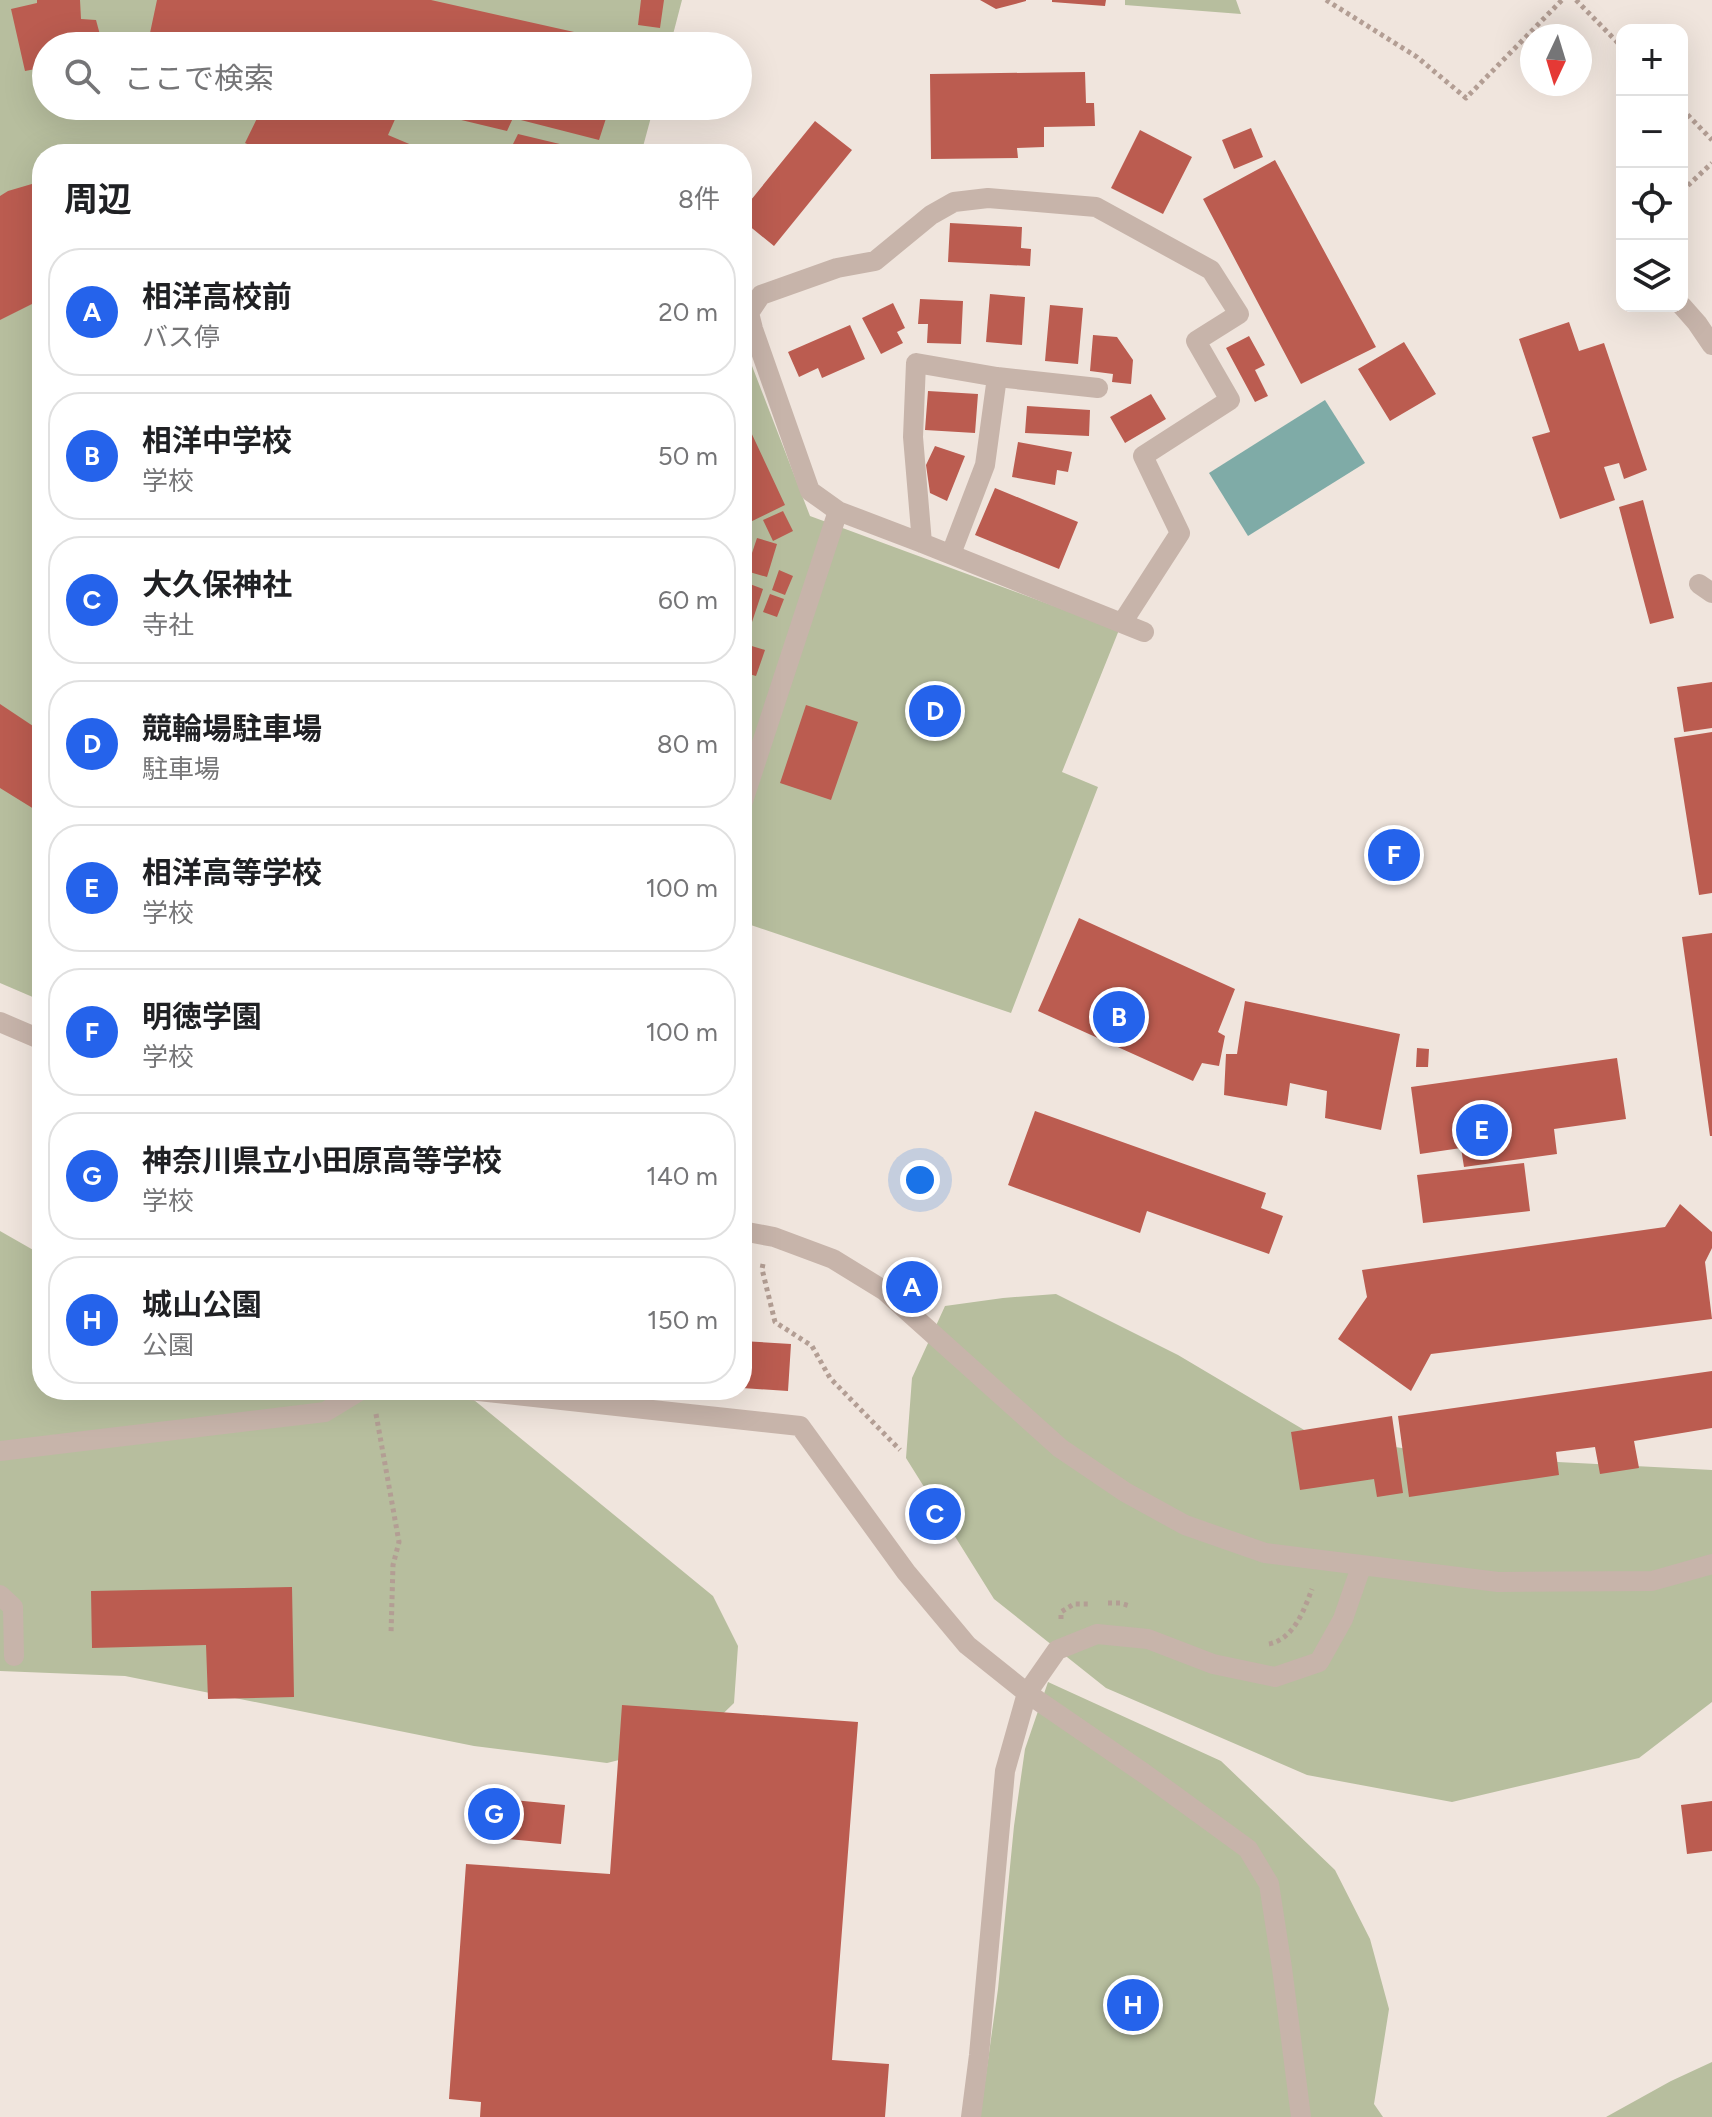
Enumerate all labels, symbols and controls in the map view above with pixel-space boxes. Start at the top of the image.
north arrow [1520,24,1592,96]
map controls [1616,24,1688,312]
button: + [1616,24,1688,96]
search box [32,32,752,120]
icon: search [60,54,104,98]
text: ここで検索 [124,60,274,97]
button: − [1616,96,1688,168]
button: locate [1616,168,1688,240]
text: 周辺 [64,179,132,220]
text: 8件 [678,183,720,215]
button: layers [1616,240,1688,312]
text: 相洋高校前 [142,278,292,315]
text: A [83,296,101,328]
text: 20 m [658,296,718,328]
text: バス停 [142,321,220,353]
text: 相洋中学校 [142,422,292,459]
text: B [84,440,100,472]
text: 50 m [658,440,718,472]
text: 学校 [142,465,194,497]
text: 大久保神社 [142,566,292,603]
text: C [83,584,101,616]
text: 60 m [658,584,718,616]
text: 寺社 [142,609,194,641]
pin: D [909,681,961,741]
text: 競輪場駐車場 [142,710,322,747]
text: D [83,728,101,760]
text: 80 m [657,728,718,760]
text: 駐車場 [142,753,220,785]
pin: F [1368,825,1420,885]
text: 相洋高等学校 [142,854,322,891]
text: E [84,872,100,904]
text: 100 m [645,872,718,904]
text: 学校 [142,897,194,929]
pin: B [1093,987,1145,1047]
text: 明徳学園 [142,998,262,1035]
text: F [85,1016,99,1048]
text: 100 m [645,1016,718,1048]
text: 学校 [142,1041,194,1073]
pin: E [1456,1100,1508,1160]
text: 神奈川県立小田原高等学校 [142,1142,502,1179]
text: G [82,1160,102,1192]
text: 140 m [646,1160,718,1192]
your location [900,1160,940,1200]
text: 学校 [142,1185,194,1217]
pin: A [886,1257,938,1317]
text: 城山公園 [142,1286,262,1323]
text: H [82,1304,102,1336]
text: 150 m [647,1304,718,1336]
text: 公園 [142,1329,194,1361]
pin: C [909,1484,961,1544]
pin: G [468,1784,520,1844]
pin: H [1107,1975,1159,2035]

